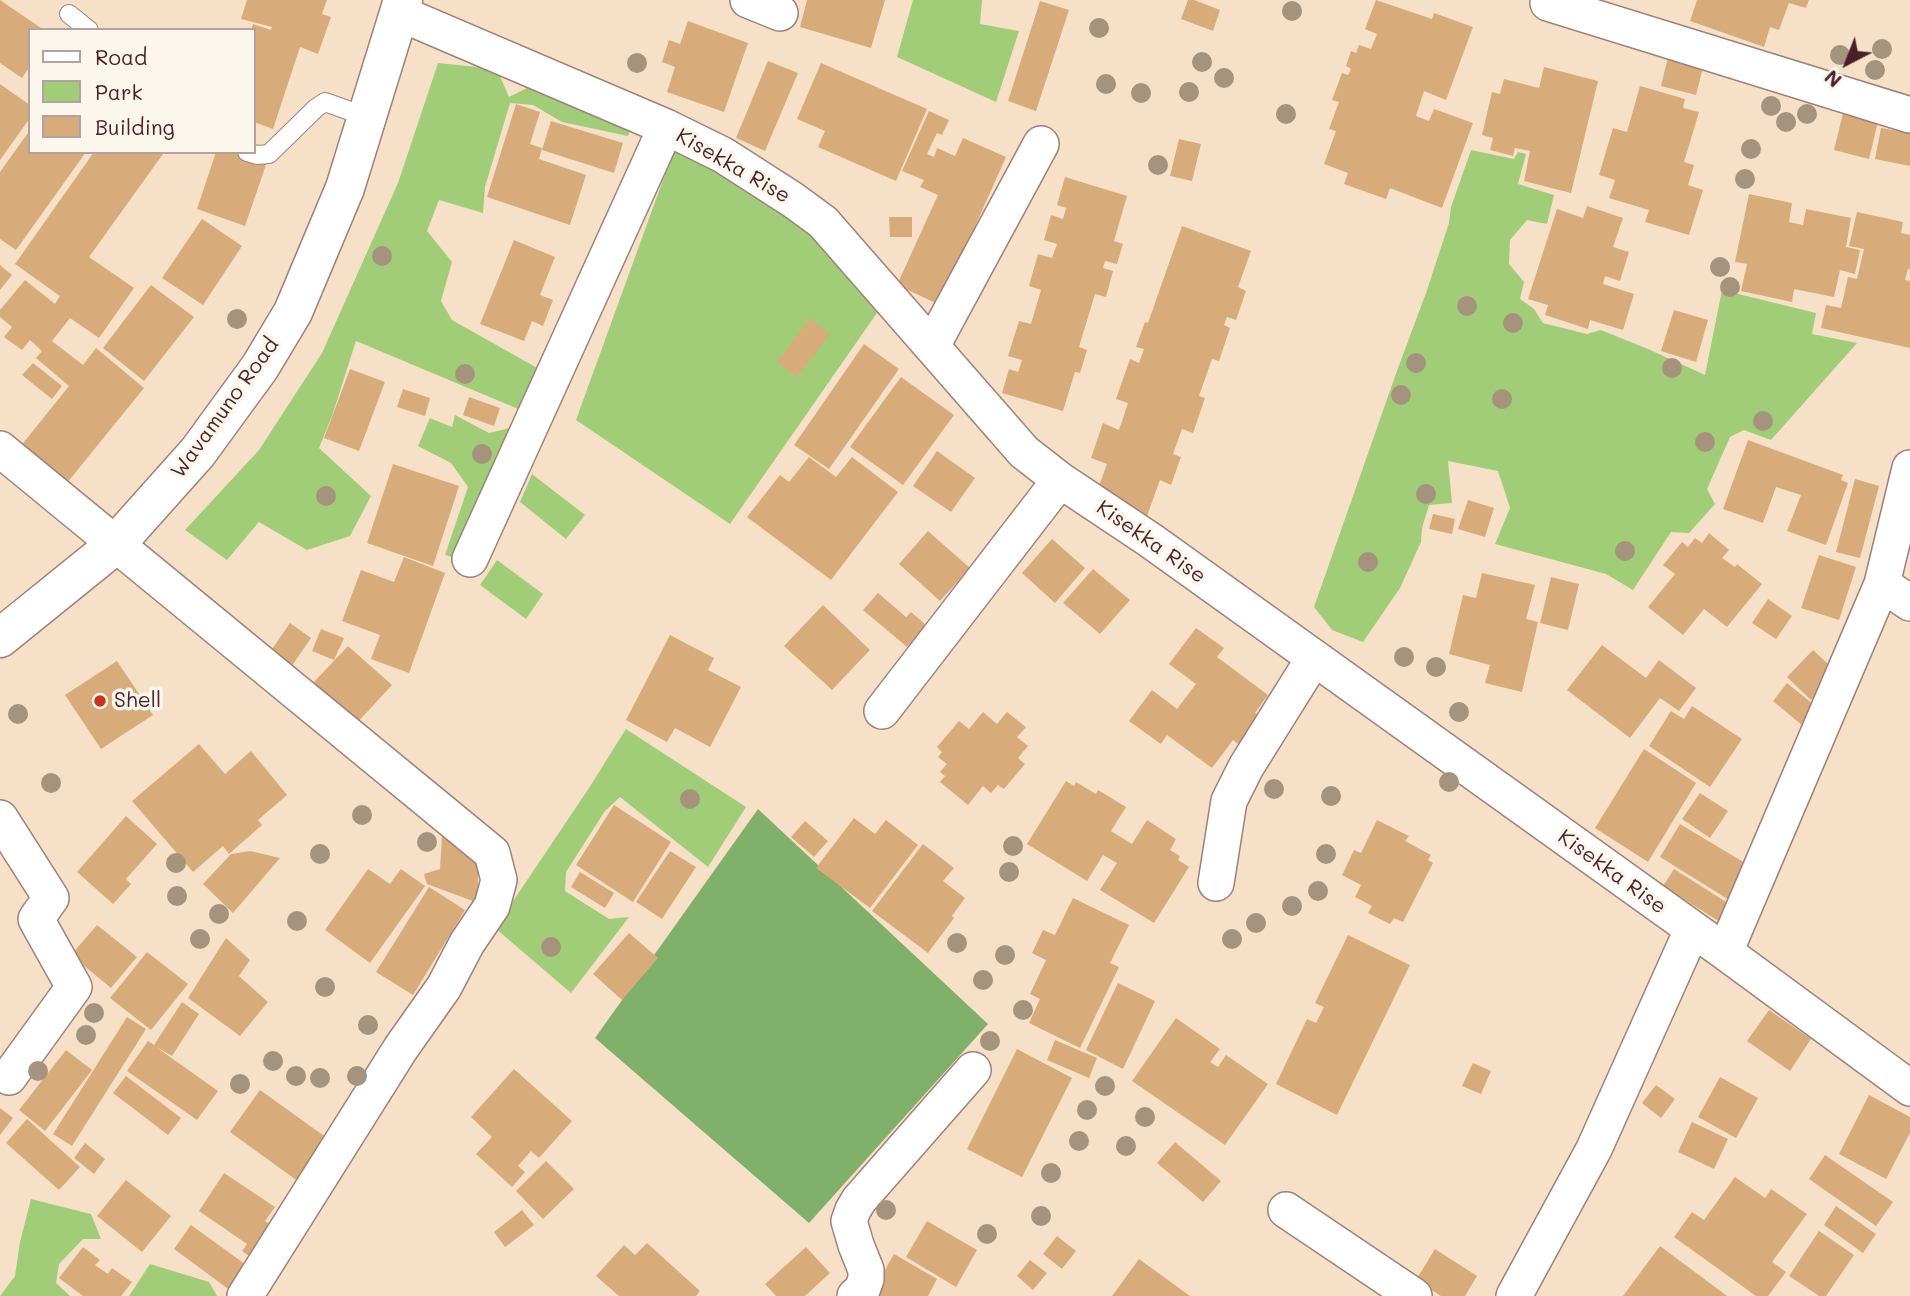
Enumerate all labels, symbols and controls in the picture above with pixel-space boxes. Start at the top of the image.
legend [28,28,256,154]
north arrow [1812,28,1882,98]
text: Road [95,43,147,70]
text: N [1819,65,1846,93]
text: Park [95,78,143,105]
text: Building [95,113,175,140]
street label: Kisekka Rise [671,123,795,209]
street label: Wavamuno Road [166,333,284,483]
street label: Kisekka Rise [1092,495,1210,589]
place label: Shell [114,688,161,714]
marker: Shell [92,693,108,709]
street label: Kisekka Rise [1553,824,1671,920]

